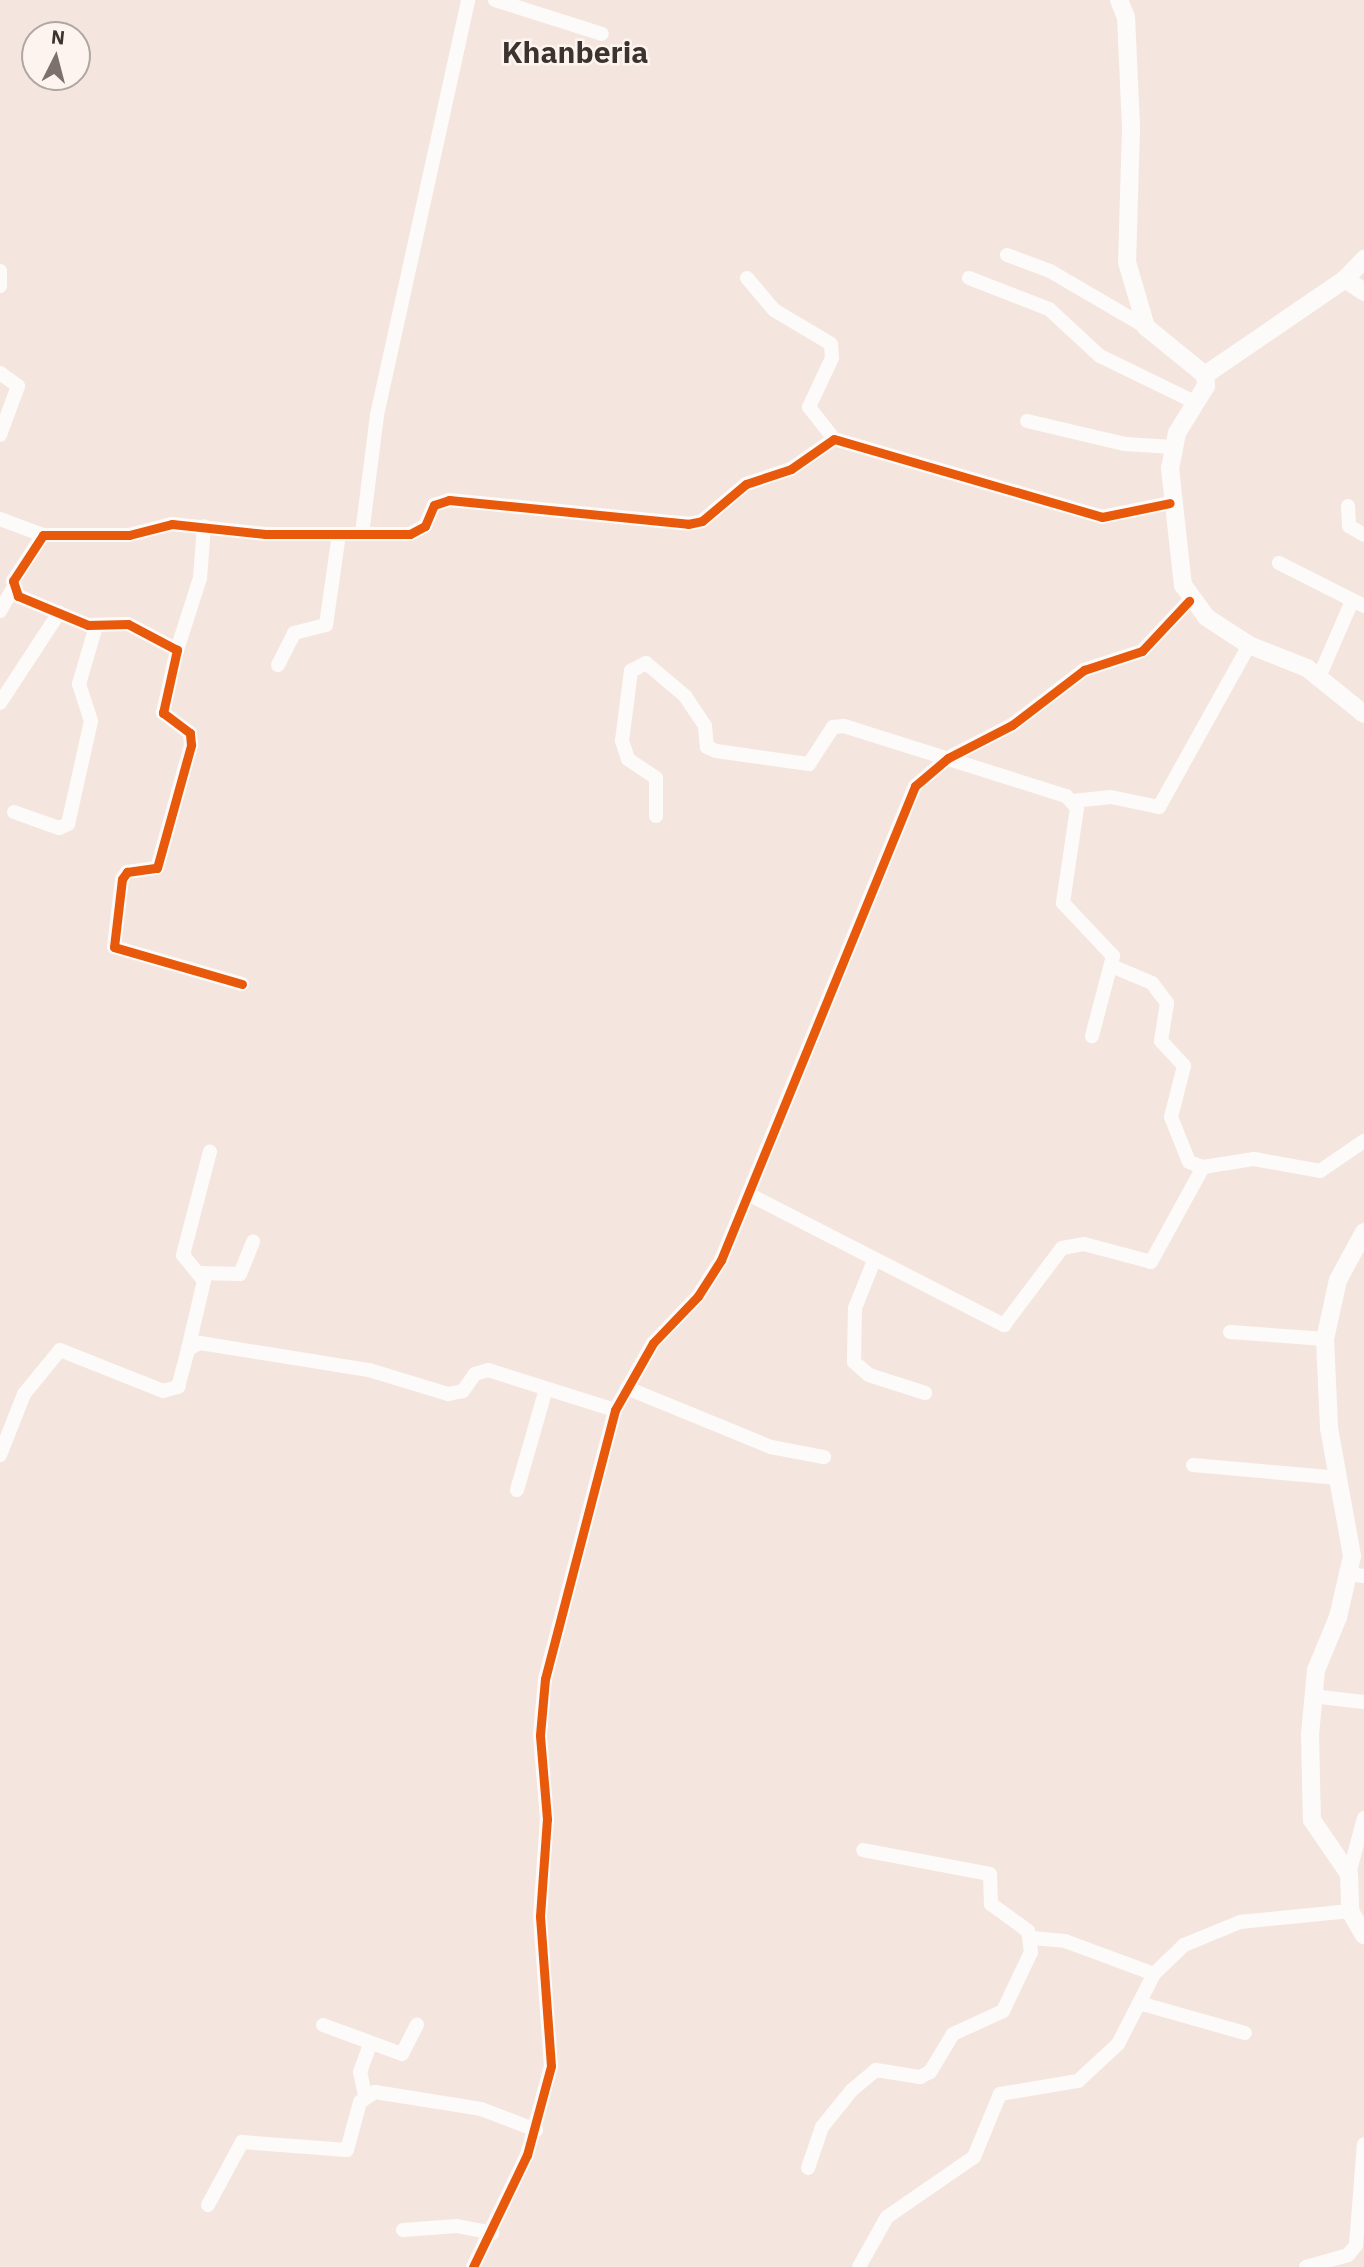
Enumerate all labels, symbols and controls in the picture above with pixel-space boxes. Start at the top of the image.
north arrow [21,21,91,91]
text: N [50,24,66,50]
district label: Khanberia [502,34,648,70]

